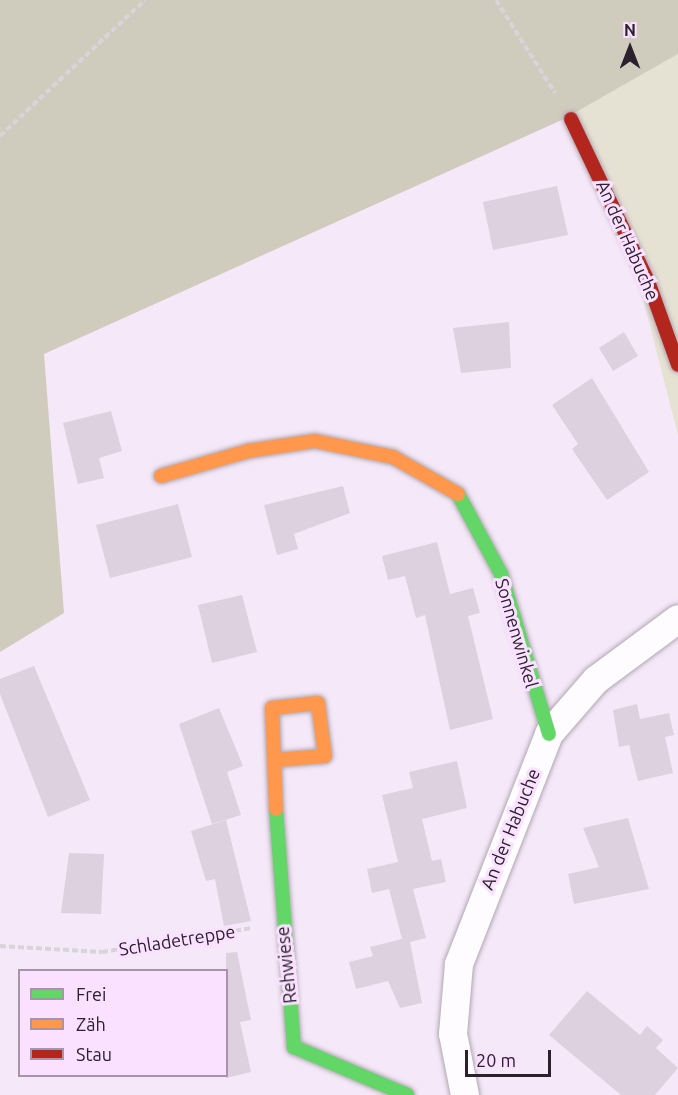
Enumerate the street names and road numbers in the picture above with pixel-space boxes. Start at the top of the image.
street label: An der Habuche [592,177,664,303]
street label: Sonnenwinkel [491,576,543,690]
street label: An der Habuche [476,765,544,893]
street label: Schladetreppe [117,920,237,960]
street label: Rehwiese [271,925,301,1005]

